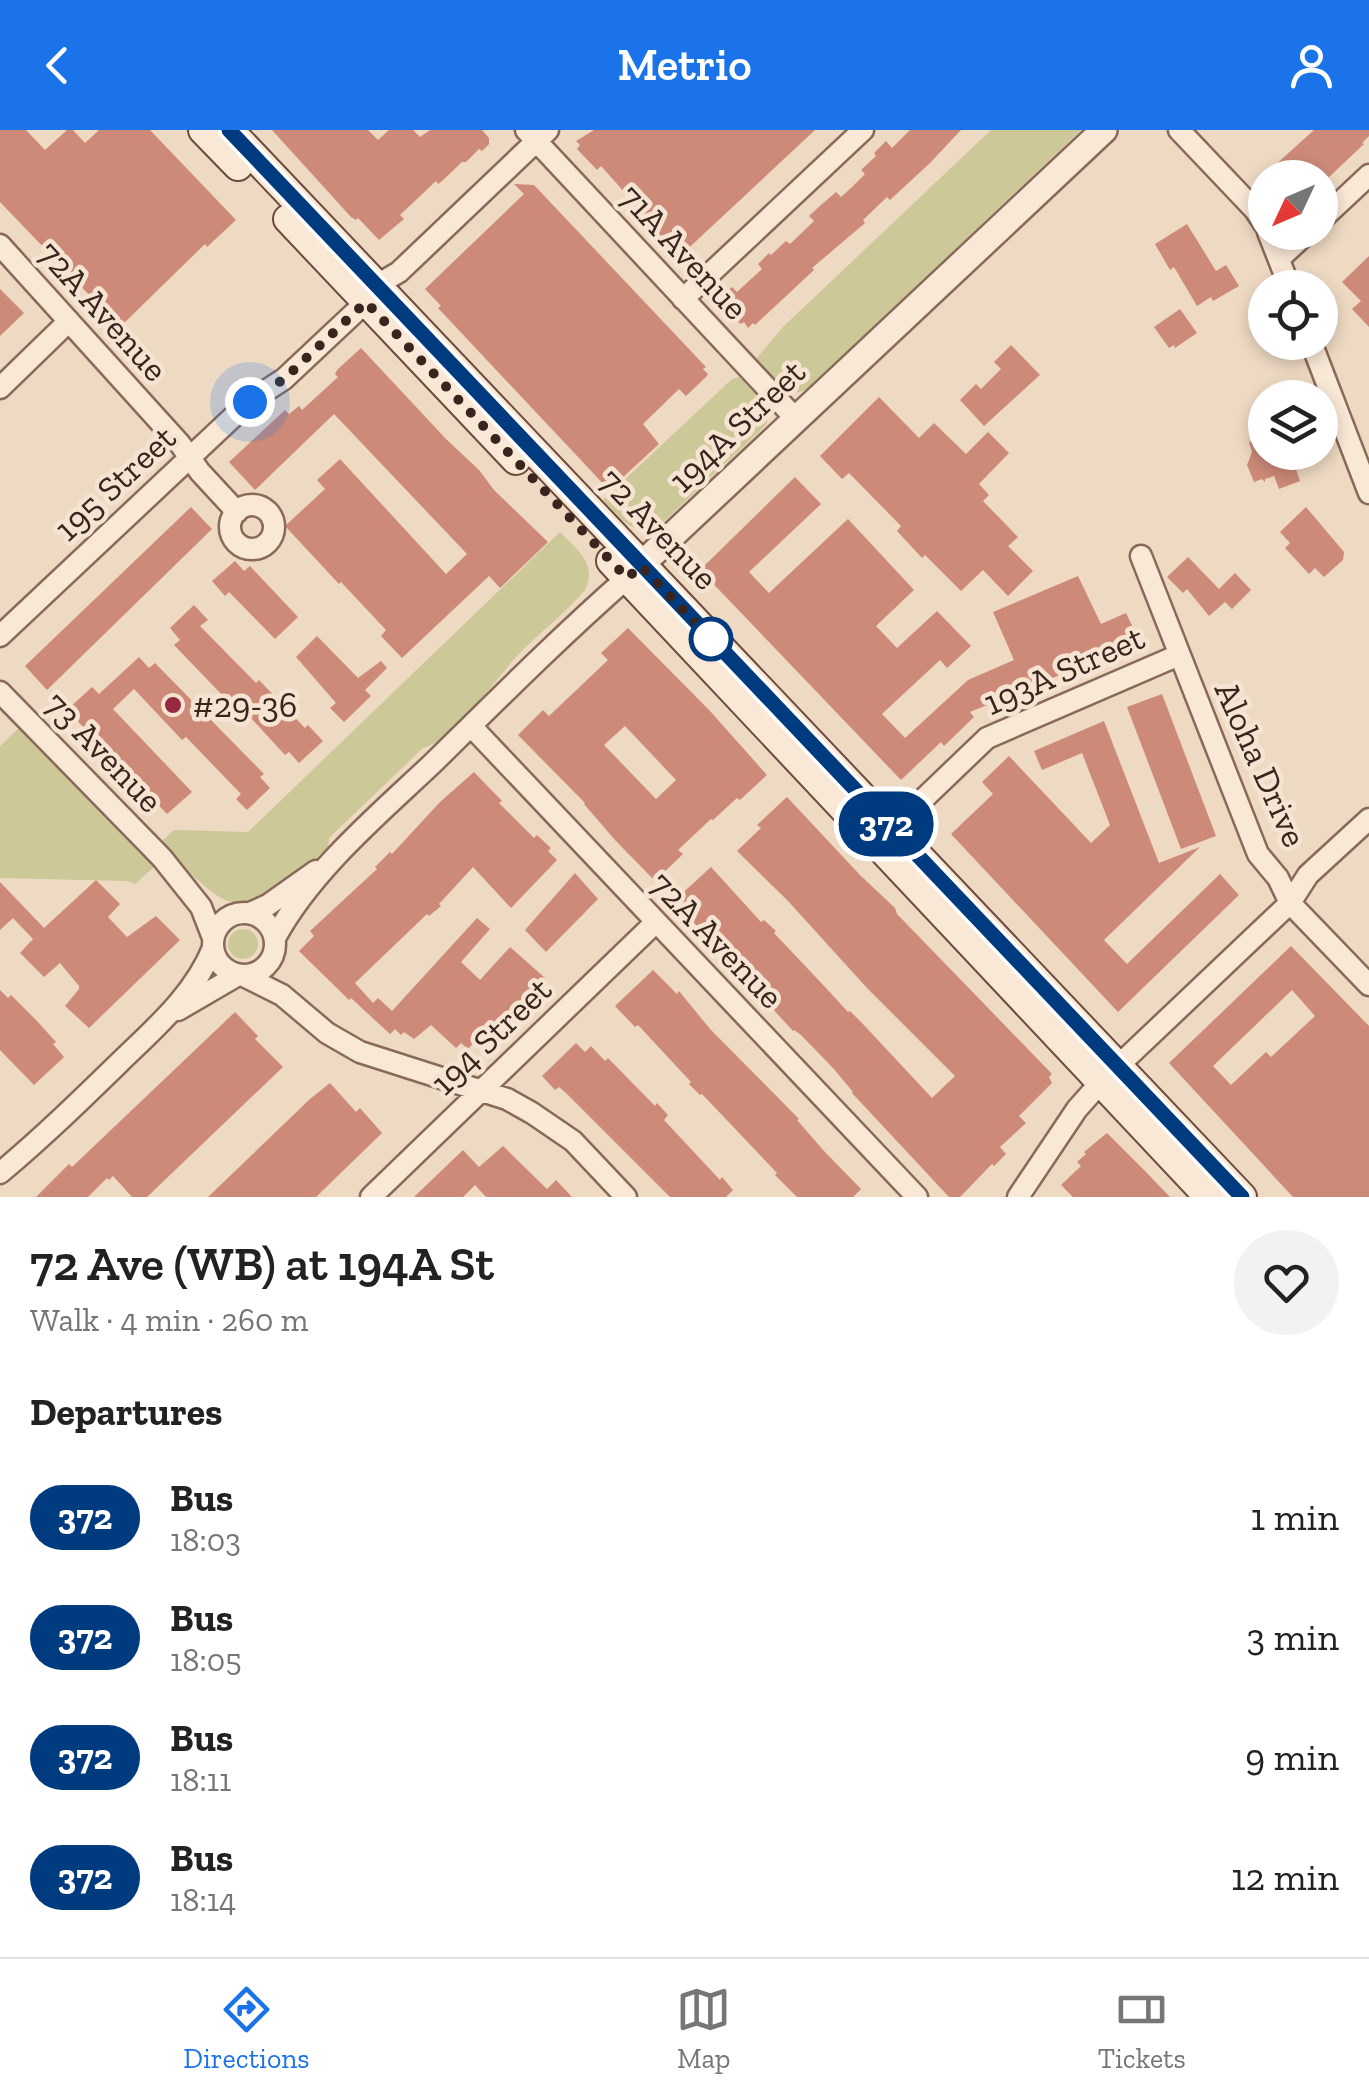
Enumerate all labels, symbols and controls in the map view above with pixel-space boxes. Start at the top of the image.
icon: back [30,38,85,93]
text: Metrio [617,38,752,92]
icon: person [1284,38,1339,93]
north arrow [1248,160,1338,250]
map controls [1248,160,1338,470]
street label: 71A Avenue [611,176,757,328]
street label: 72A Avenue [29,232,177,390]
button: locate [1248,270,1338,360]
street label: 194A Street [660,351,814,501]
your location [225,377,275,427]
button: layers [1248,380,1338,470]
street label: 195 Street [46,416,184,550]
street label: 72 Avenue [591,460,727,598]
street label: 193A Street [977,616,1151,724]
unlabelled marker [690,618,732,660]
street label: Aloha Drive [1206,675,1316,853]
street label: 73 Avenue [36,683,172,821]
place label: #29-36 [193,684,297,726]
marker: #29-36 [162,694,184,716]
line badge: 372 [828,792,944,856]
text: 372 [859,803,913,845]
street label: 72A Avenue [642,863,792,1017]
street label: 194 Street [422,968,560,1104]
button: heart [1234,1230,1339,1335]
text: 72 Ave (WB) at 194A St [30,1235,494,1292]
text: Walk · 4 min · 260 m [30,1301,308,1339]
text: Departures [30,1389,222,1435]
text: Bus [170,1475,233,1521]
text: 1 min [1251,1494,1339,1540]
text: 372 [58,1496,112,1538]
text: 18:03 [170,1521,241,1559]
text: Bus [170,1595,233,1641]
text: 3 min [1247,1614,1339,1660]
text: 372 [58,1616,112,1658]
text: 18:05 [170,1641,242,1679]
text: Bus [170,1715,233,1761]
text: 9 min [1245,1734,1339,1780]
text: 372 [58,1736,112,1778]
text: 18:11 [170,1761,231,1799]
text: Bus [170,1835,233,1881]
text: 12 min [1231,1854,1339,1900]
text: 372 [58,1856,112,1898]
text: 18:14 [170,1881,236,1919]
tab: Directions [183,1982,310,2075]
tab: Map [676,1982,731,2075]
tab: Tickets [1098,1982,1186,2075]

